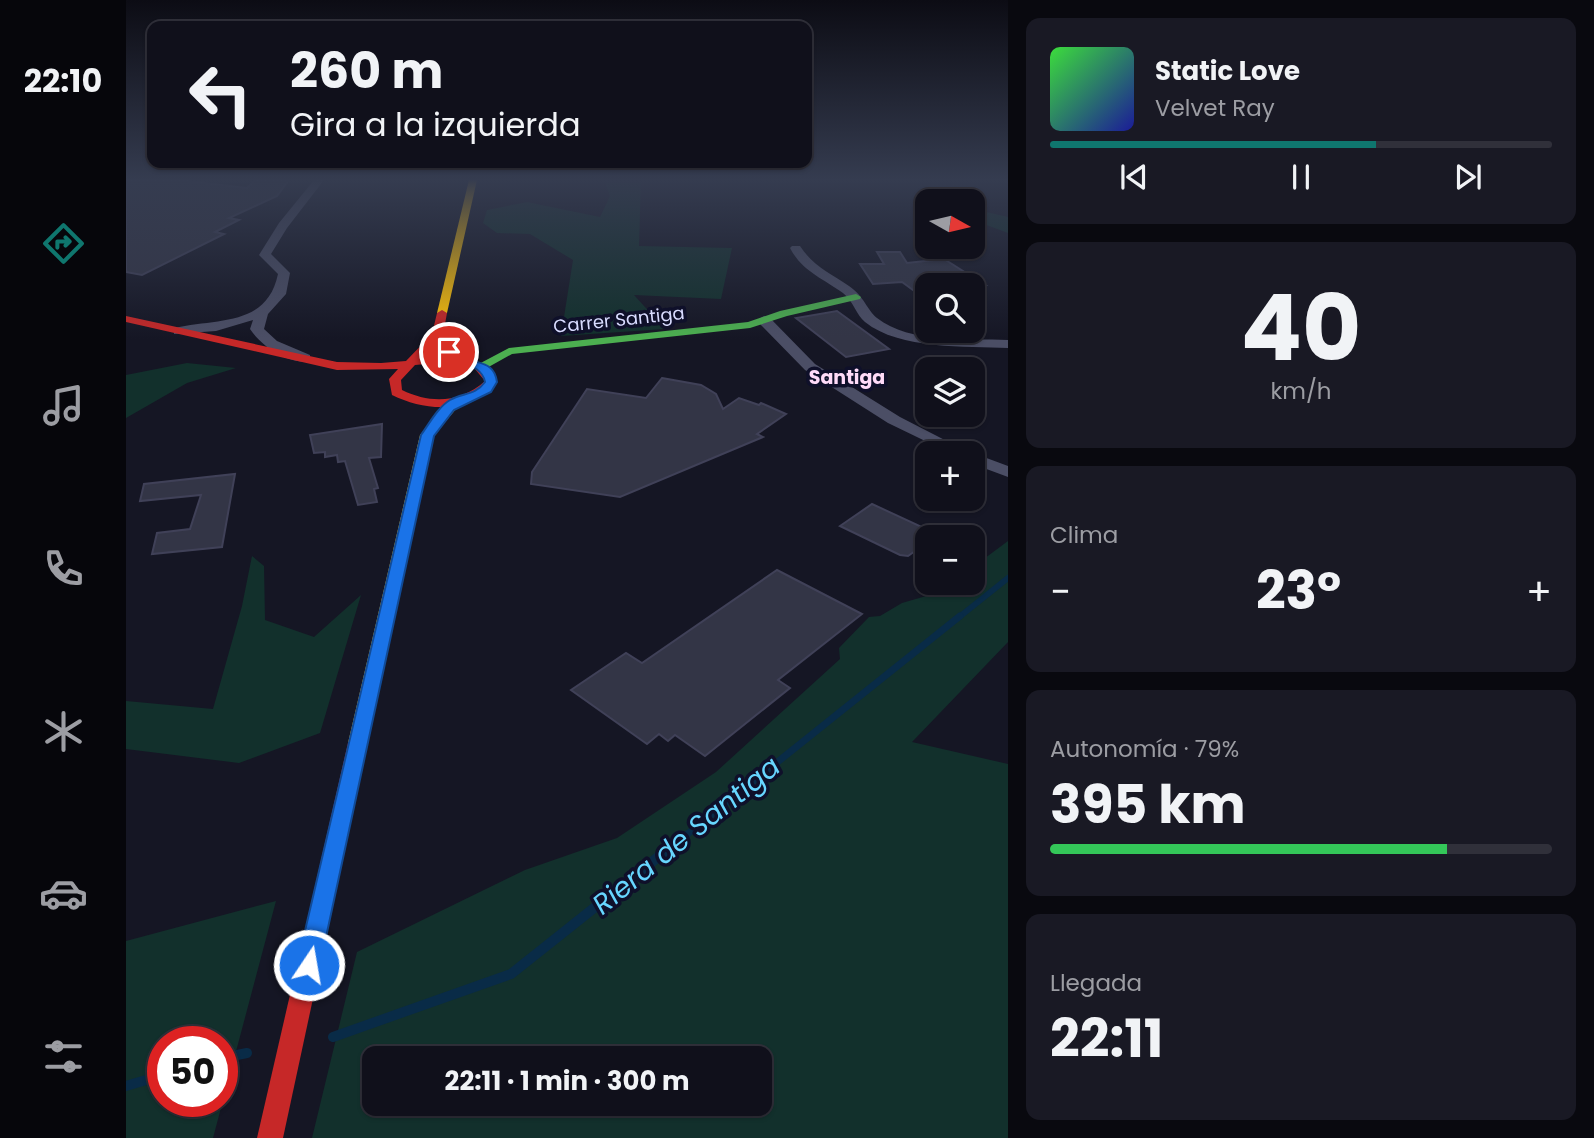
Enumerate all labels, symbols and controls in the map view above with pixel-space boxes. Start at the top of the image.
text: 260 m [290,37,443,105]
icon: left [175,49,266,140]
text: Static Love [1155,53,1300,89]
text: 22:10 [24,58,102,103]
text: Velvet Ray [1155,92,1275,124]
text: Gira a la izquierda [290,102,581,147]
icon: previous [1115,158,1153,196]
icon: pause [1282,158,1320,196]
icon: next [1449,158,1487,196]
north arrow [915,189,985,259]
map controls [915,189,985,595]
icon: directions [39,219,88,268]
text: 40 [1241,264,1361,392]
button: search [915,273,985,343]
street label: Carrer Santiga [552,300,686,339]
pin [419,322,479,382]
icon: arrive [430,333,468,371]
button: layers [915,357,985,427]
district label: Santiga [809,364,885,391]
text: km/h [1270,375,1332,407]
icon: music [39,381,88,430]
button: + [915,441,985,511]
text: Clima [1050,519,1118,551]
button: − [915,525,985,595]
icon: phone [39,544,88,593]
text: 23° [1256,554,1341,627]
text: − [1050,565,1071,618]
text: + [1526,565,1552,618]
icon: climate [39,707,88,756]
text: Autonomía · 79% [1050,733,1239,765]
water label: Riera de Santiga [584,747,789,923]
text: 395 km [1050,768,1245,841]
icon: car [39,869,88,918]
position arrow [272,928,346,1002]
text: Llegada [1050,967,1142,999]
text: 22:11 [1050,1002,1163,1075]
speed limit sign: 50 [147,1026,238,1117]
icon: filters [39,1032,88,1081]
text: 22:11 · 1 min · 300 m [445,1063,689,1099]

